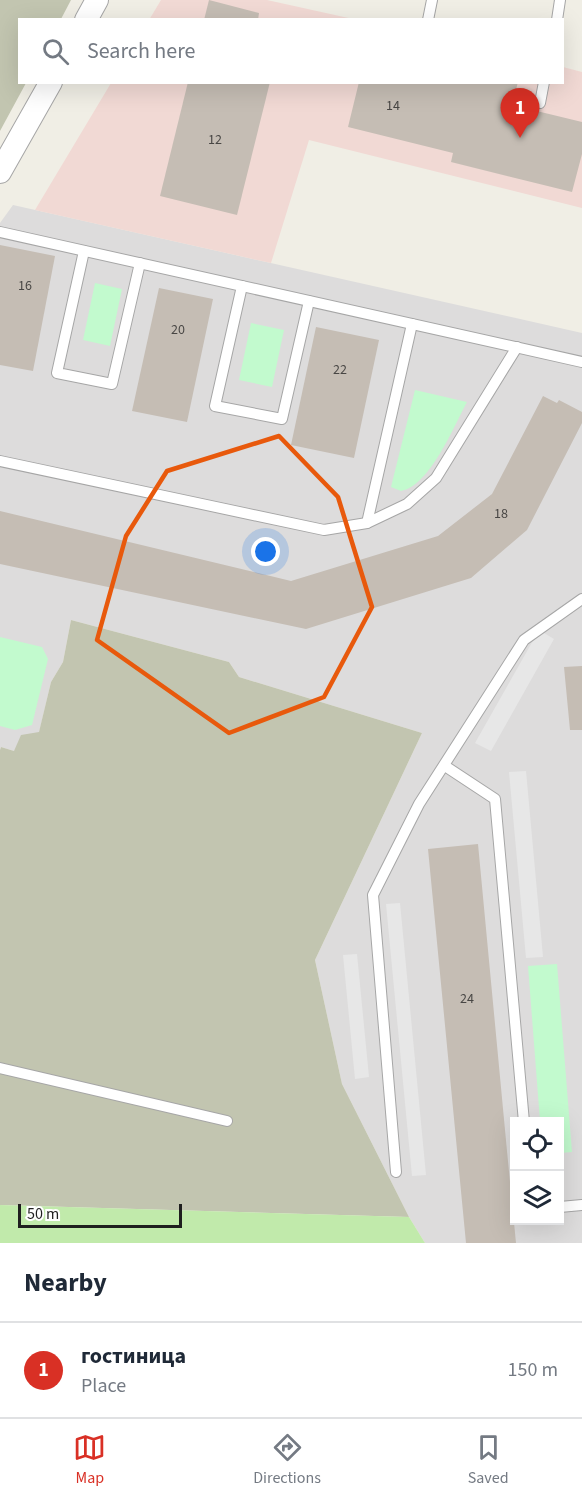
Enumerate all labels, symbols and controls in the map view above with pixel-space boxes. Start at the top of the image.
search box [18,18,564,84]
icon: search [39,35,72,68]
text: Search here [87,35,195,67]
pin: 1 [500,88,540,138]
house number: 14 [386,96,400,116]
house number: 12 [208,130,222,150]
house number: 16 [18,276,32,296]
house number: 20 [171,320,185,340]
house number: 22 [333,360,347,380]
house number: 18 [494,504,508,524]
your location [251,537,280,566]
house number: 24 [460,989,474,1009]
map controls [510,1117,564,1225]
button: locate [510,1117,564,1171]
button: layers [510,1171,564,1225]
scale bar [18,1201,182,1228]
text: 50 m [27,1203,59,1225]
text: Nearby [24,1264,107,1301]
text: гостиница [81,1340,186,1372]
text: 1 [38,1356,49,1384]
text: 150 m [508,1356,558,1384]
text: Place [81,1372,126,1400]
tab: Map [73,1431,106,1489]
tab: Directions [253,1431,321,1489]
tab: Saved [468,1431,509,1489]

